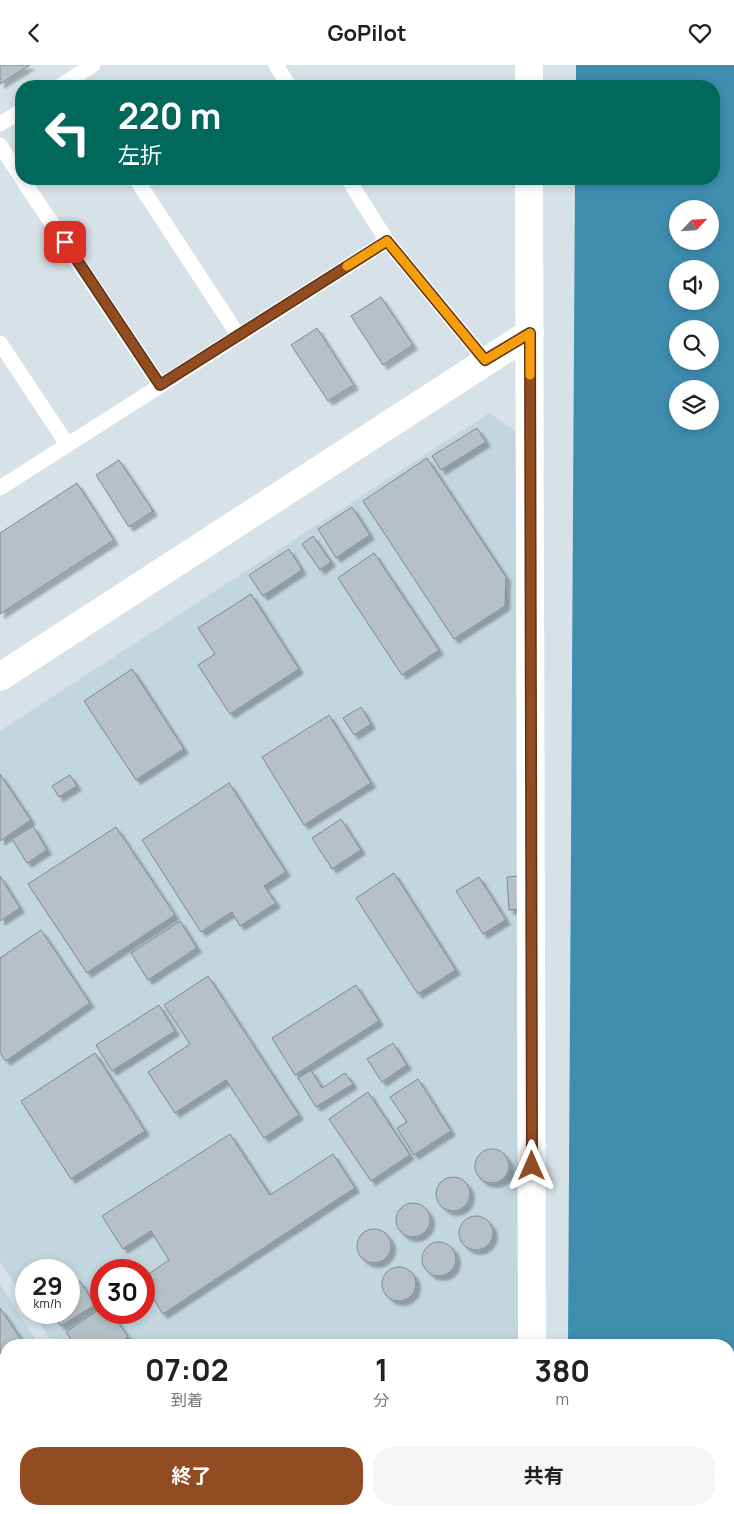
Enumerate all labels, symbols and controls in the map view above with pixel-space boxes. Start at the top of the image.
text: GoPilot [327,18,407,48]
icon: back [20,19,48,47]
icon: heart [686,19,714,47]
text: 220 m [118,92,221,140]
icon: left [35,100,100,165]
text: 左折 [118,140,162,170]
north arrow [669,200,719,250]
map controls [669,200,719,430]
pin [44,221,86,263]
icon: arrive [51,228,79,256]
button: sound [669,260,719,310]
button: search [669,320,719,370]
button: layers [669,380,719,430]
position arrow [505,1139,557,1191]
speed limit sign: 30 [90,1259,155,1324]
text: 29 [32,1268,63,1303]
text: km/h [34,1295,61,1312]
text: 07:02 [145,1349,229,1390]
text: 1 [375,1349,388,1390]
text: 380 [534,1350,590,1391]
text: m [555,1388,569,1410]
text: 到着 [171,1389,203,1411]
text: 分 [374,1389,390,1411]
button: 終了 [20,1447,363,1505]
button: 共有 [373,1447,715,1505]

